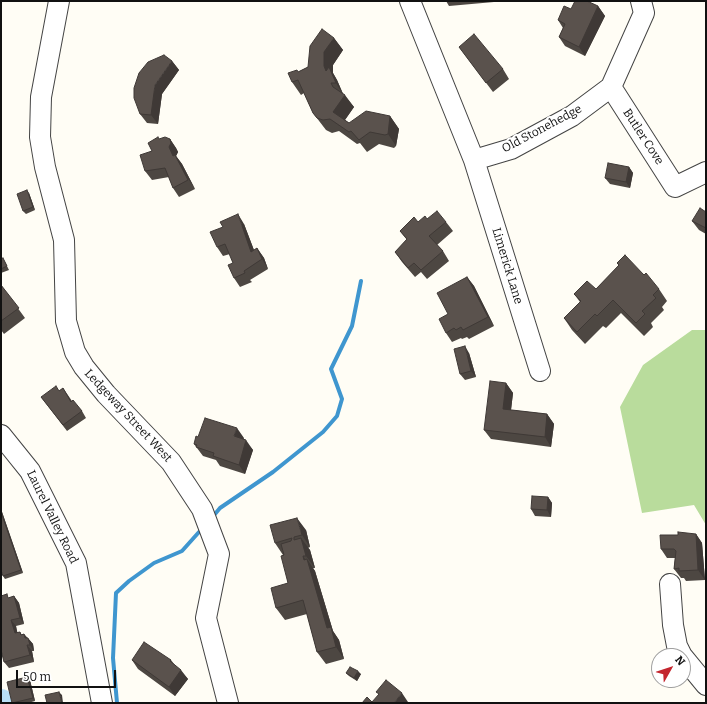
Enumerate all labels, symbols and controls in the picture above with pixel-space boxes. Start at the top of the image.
street label: Old Stonehedge [500,102,584,156]
street label: Butler Cove [620,106,666,168]
street label: Limerick Lane [489,226,525,306]
street label: Ledgeway Street West [81,367,175,465]
street label: Laurel Valley Road [23,468,81,566]
north arrow [651,648,691,688]
text: N [672,653,688,668]
scale bar [18,662,118,688]
text: 50 m [23,670,51,684]

